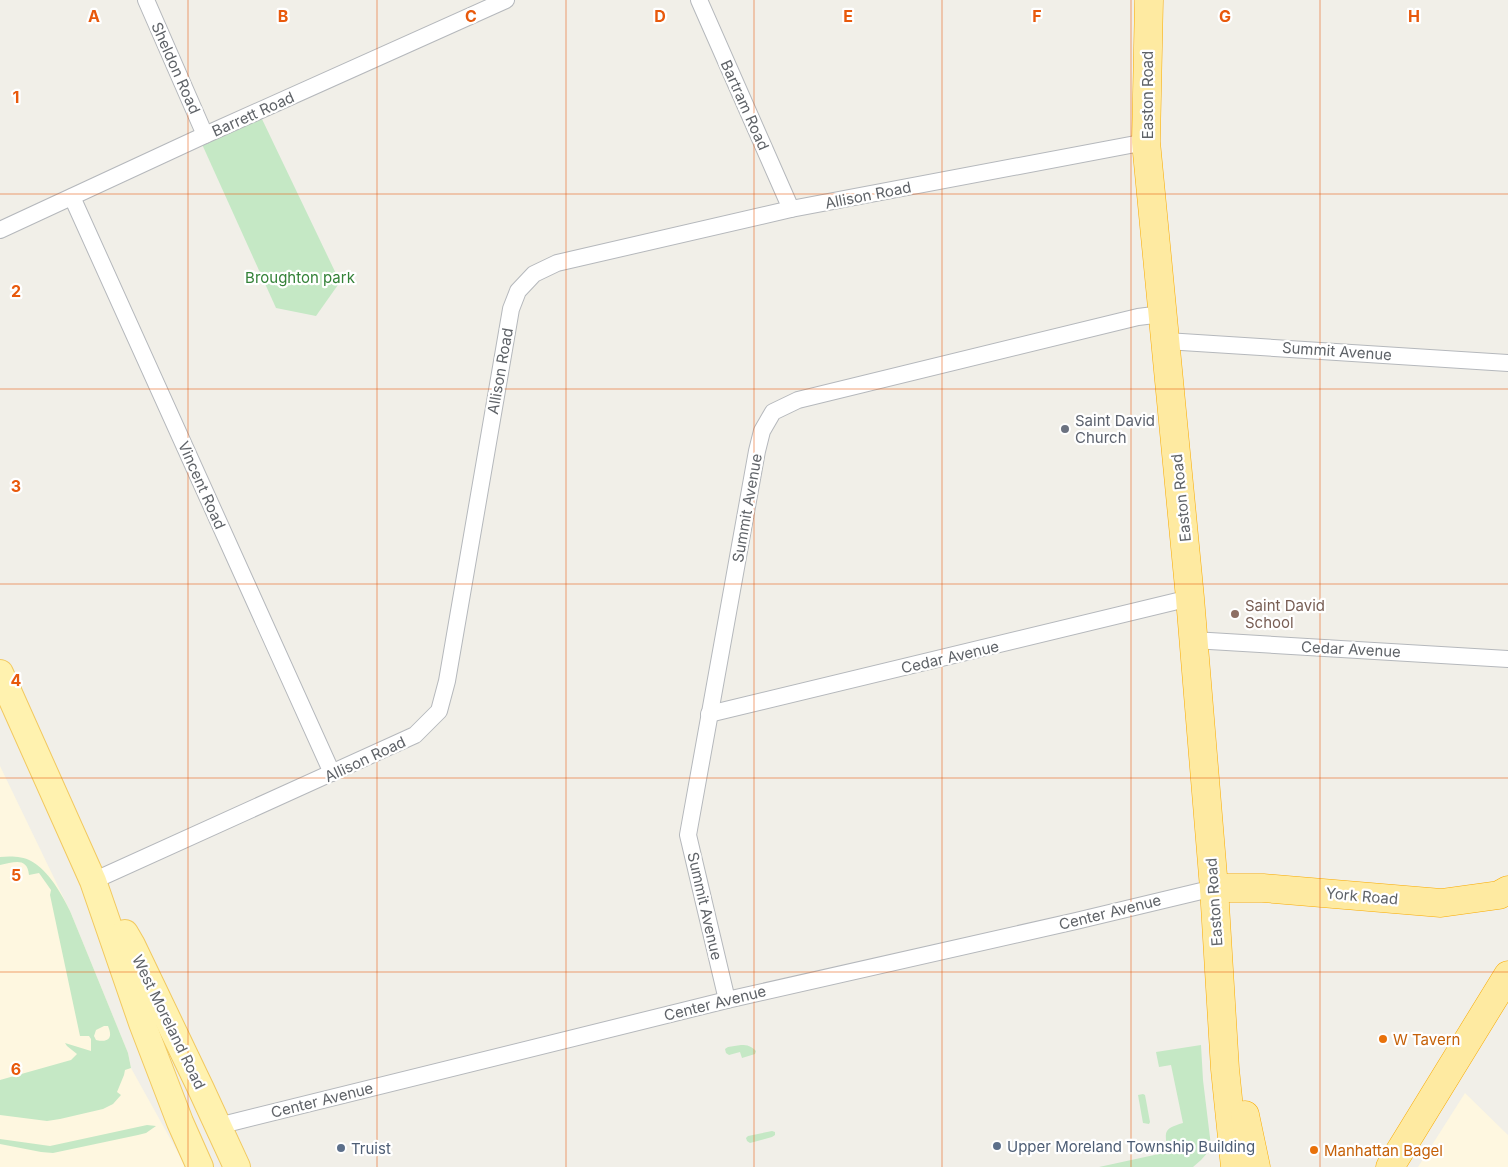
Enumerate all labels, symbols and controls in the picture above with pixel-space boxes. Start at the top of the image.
text: A [88,6,100,26]
text: B [278,6,288,26]
text: C [465,6,477,26]
text: D [654,6,666,26]
text: E [843,6,853,26]
text: F [1032,6,1042,26]
text: G [1219,6,1231,26]
text: H [1408,6,1420,26]
street label: Sheldon Road [147,19,205,117]
street label: Easton Road [1138,51,1157,139]
street label: Bartram Road [717,57,773,153]
text: 1 [13,87,19,107]
street label: Barrett Road [209,87,297,141]
street label: Allison Road [823,177,913,213]
park label: Broughton park [245,268,356,287]
text: 2 [11,281,21,301]
street label: Allison Road [483,326,517,416]
street label: Summit Avenue [1281,338,1393,364]
place label: Saint David Church [1075,411,1155,447]
marker: Saint David Church [1059,423,1071,435]
street label: Vincent Road [174,438,230,532]
street label: Summit Avenue [728,452,766,564]
street label: Easton Road [1167,453,1195,543]
text: 3 [11,476,21,496]
place label: Saint David School [1245,596,1325,632]
marker: Saint David School [1229,608,1241,620]
street label: Cedar Avenue [899,637,1001,677]
street label: Cedar Avenue [1301,637,1401,661]
text: 4 [11,670,22,690]
street label: Allison Road [321,732,409,786]
street label: Summit Avenue [683,850,727,962]
street label: Easton Road [1201,857,1227,947]
text: 5 [11,865,21,885]
street label: York Road [1325,883,1399,909]
street label: Center Avenue [1057,890,1163,934]
street label: West Moreland Road [128,952,210,1092]
street label: Center Avenue [662,981,768,1025]
place label: W Tavern [1393,1030,1460,1049]
marker: W Tavern [1377,1033,1389,1045]
text: 6 [11,1059,21,1079]
street label: Center Avenue [269,1078,375,1122]
place label: Upper Moreland Township Building [1007,1137,1255,1156]
place label: Truist [351,1139,391,1158]
marker: Upper Moreland Township Building [991,1140,1003,1152]
place label: Manhattan Bagel [1324,1141,1443,1160]
marker: Truist [335,1142,347,1154]
marker: Manhattan Bagel [1308,1144,1320,1156]

